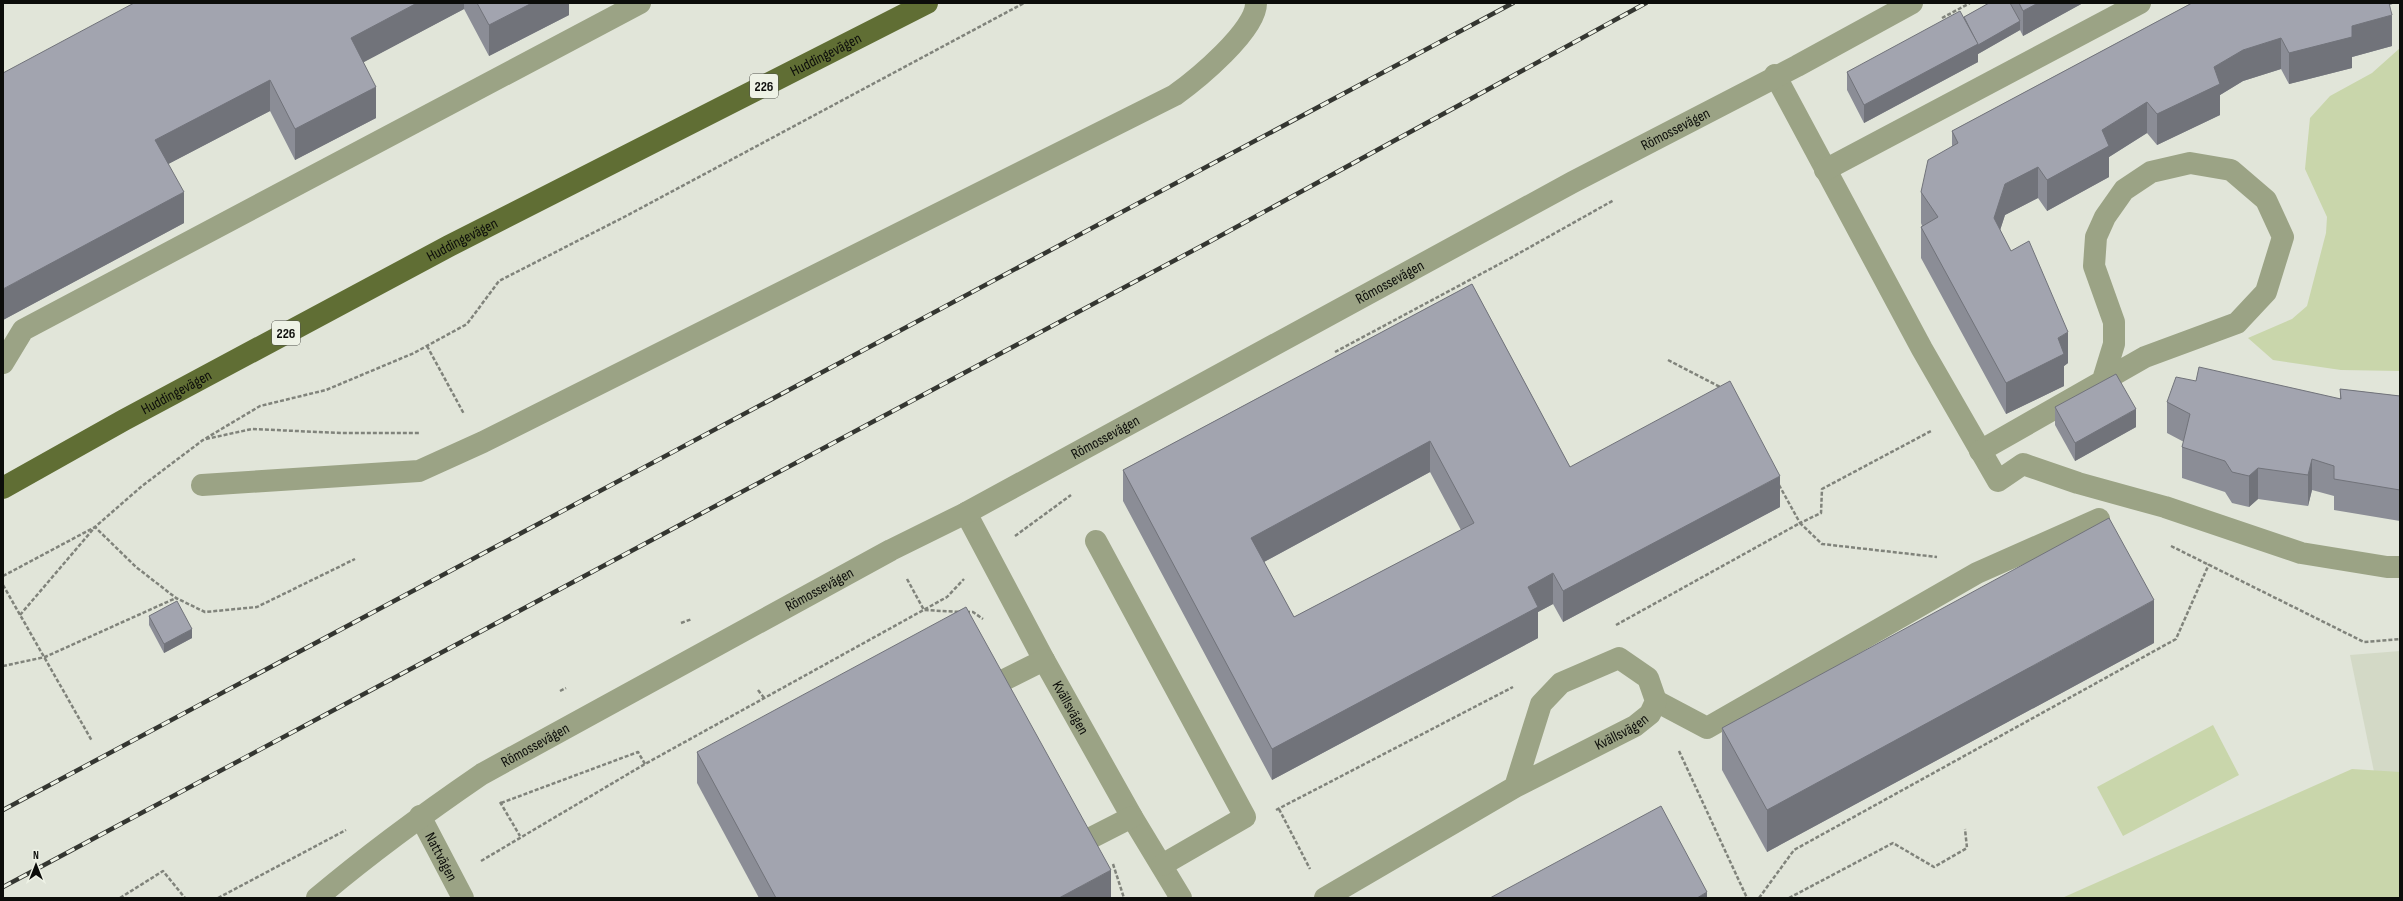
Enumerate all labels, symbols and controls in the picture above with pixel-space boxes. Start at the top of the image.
street label: Huddingevägen [787,29,864,80]
road number: 226 [750,74,778,98]
street label: Römossevägen [1638,103,1713,155]
street label: Huddingevägen [423,213,501,266]
street label: Römossevägen [1352,256,1427,308]
road number: 226 [272,321,300,345]
street label: Huddingevägen [138,365,215,419]
street label: Römossevägen [1068,411,1143,463]
street label: Römossevägen [782,563,857,616]
street label: Kvällsvägen [1048,677,1093,738]
street label: Kvällsvägen [1592,709,1652,754]
street label: Römossevägen [498,719,573,771]
street label: Nattvägen [421,829,462,884]
north arrow [16,845,56,885]
text: N [33,849,39,862]

